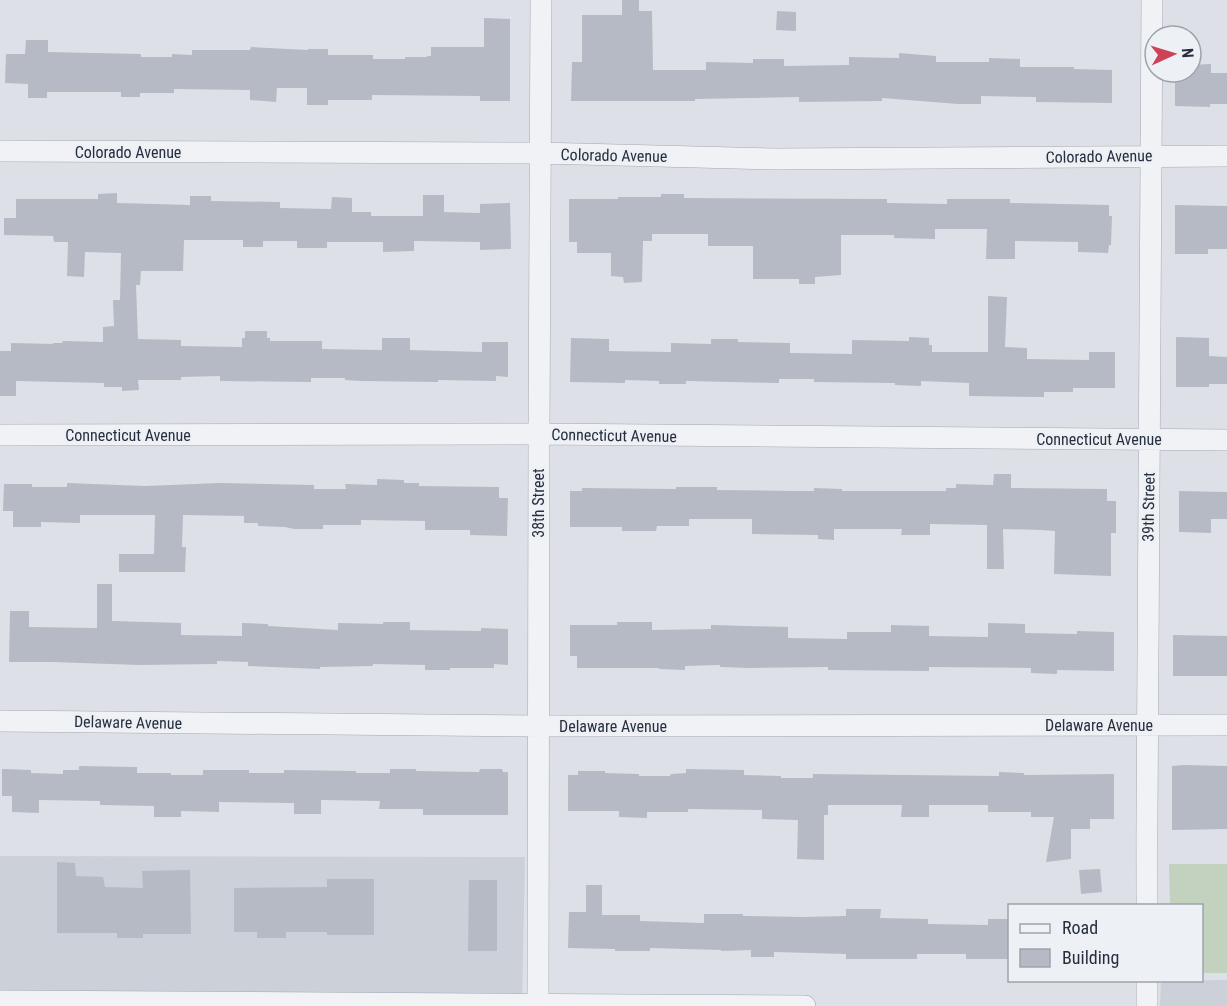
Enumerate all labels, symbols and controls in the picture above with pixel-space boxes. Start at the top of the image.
north arrow [1143,24,1203,84]
text: N [1178,47,1197,59]
street label: Colorado Avenue [75,143,181,162]
street label: Colorado Avenue [560,145,668,166]
street label: Colorado Avenue [1045,146,1153,167]
street label: Connecticut Avenue [551,425,677,446]
street label: Connecticut Avenue [65,426,191,445]
street label: Connecticut Avenue [1036,430,1162,449]
street label: 38th Street [529,468,548,538]
street label: 39th Street [1138,472,1159,542]
street label: Delaware Avenue [74,712,182,733]
street label: Delaware Avenue [1045,716,1153,735]
street label: Delaware Avenue [559,717,667,736]
legend [1008,904,1203,982]
text: Road [1062,917,1098,938]
text: Building [1062,947,1119,968]

